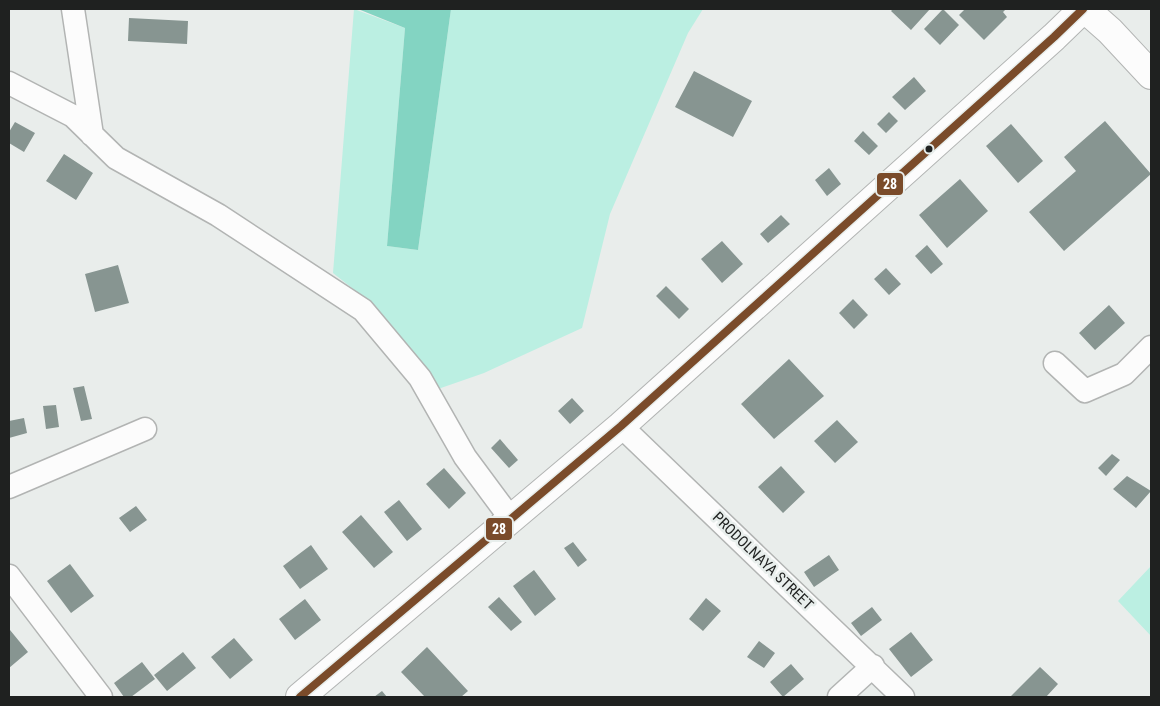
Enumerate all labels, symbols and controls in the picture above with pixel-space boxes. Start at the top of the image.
unlabelled marker [924,144,934,154]
line badge: 28 [876,172,904,196]
text: 28 [883,176,897,192]
street label: PRODOLNAYA STREET [709,508,817,614]
line badge: 28 [485,517,513,541]
text: 28 [492,521,506,537]

